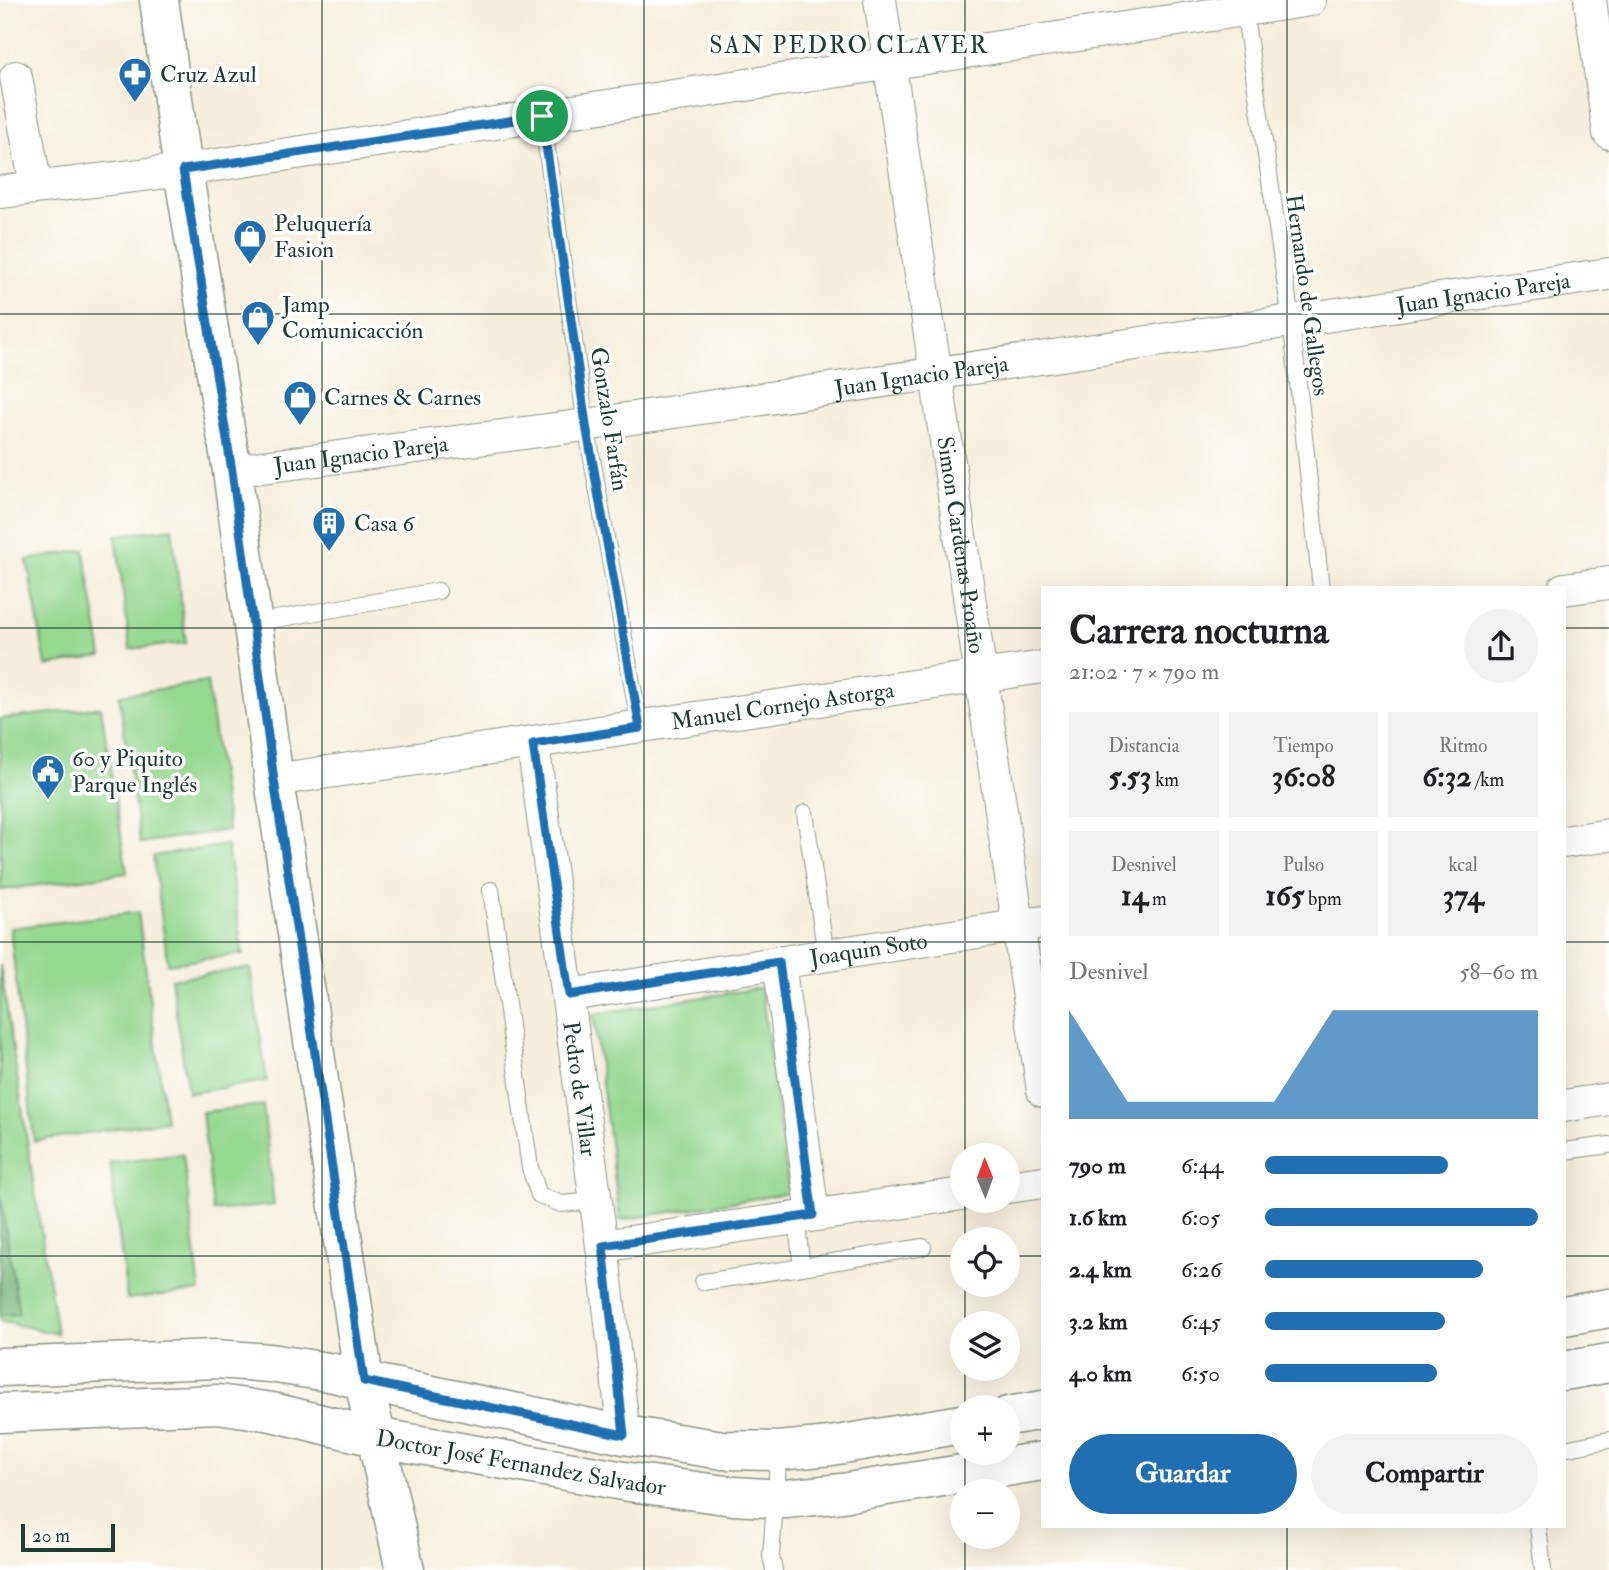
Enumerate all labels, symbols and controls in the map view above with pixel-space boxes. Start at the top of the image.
district label: SAN PEDRO CLAVER [709,30,989,61]
pharmacy icon: Cruz Azul [116,55,154,104]
place label: Cruz Azul [160,60,257,89]
pin [512,86,572,146]
icon: arrive [523,97,561,135]
street label: Hernando de Gallegos [1279,192,1336,398]
place label: Peluquería Fasion [274,209,372,264]
shop icon: Peluquería Fasion [231,217,269,266]
street label: Juan Ignacio Pareja [1393,266,1573,320]
place label: Jamp Comunicacción [281,290,424,345]
shop icon: Jamp Comunicacción [239,298,277,347]
street label: Gonzalo Farfán [584,345,635,493]
street label: Juan Ignacio Pareja [832,349,1011,403]
shop icon: Carnes & Carnes [281,378,319,427]
place label: Carnes & Carnes [324,383,481,412]
street label: Juan Ignacio Pareja [271,429,450,481]
street label: Simon Cardenas Proaño [930,434,991,656]
building icon: Casa 6 [310,504,348,553]
place label: Casa 6 [354,509,415,538]
text: Carrera nocturna [1069,607,1329,655]
button: share [1464,609,1538,683]
text: 21:02 · 7 × 790 m [1069,657,1219,686]
street label: Manuel Cornejo Astorga [669,675,897,736]
text: Distancia [1108,734,1179,758]
text: Tiempo [1273,734,1334,758]
text: Ritmo [1439,734,1487,758]
place label: 60 y Piquito Parque Inglés [72,744,197,799]
public building icon: 60 y Piquito Parque Inglés [29,752,67,801]
text: 5.53 [1109,758,1151,795]
text: 36:08 [1272,758,1335,795]
text: 6:32 [1422,758,1471,795]
text: km [1151,768,1179,792]
text: /km [1471,768,1504,792]
text: Desnivel [1111,853,1177,877]
text: Pulso [1283,853,1324,877]
text: kcal [1449,853,1478,877]
text: 14 [1121,877,1148,914]
text: 165 [1265,877,1304,914]
text: 374 [1443,877,1483,914]
text: m [1148,887,1167,911]
text: bpm [1304,887,1342,911]
street label: Joaquin Soto [807,926,929,973]
text: Desnivel [1069,957,1148,986]
text: 58–60 m [1459,957,1538,986]
street label: Pedro de Villar [556,1019,604,1159]
north arrow [950,1143,1020,1213]
map controls [950,1143,1020,1549]
text: 790 m [1069,1151,1126,1180]
text: 6:44 [1181,1151,1223,1180]
text: 1.6 km [1069,1203,1127,1232]
text: 6:05 [1181,1203,1220,1232]
button: locate [950,1227,1020,1297]
text: 2.4 km [1069,1255,1132,1284]
text: 6:26 [1181,1255,1222,1284]
text: 3.2 km [1069,1307,1128,1336]
text: 6:45 [1181,1307,1221,1336]
button: layers [950,1311,1020,1381]
text: 4.0 km [1069,1359,1132,1388]
text: 6:50 [1181,1359,1220,1388]
button: + [950,1395,1020,1465]
street label: Doctor José Fernandez Salvador [374,1423,668,1502]
button: Guardar [1069,1434,1297,1514]
button: Compartir [1311,1434,1538,1514]
button: − [950,1479,1020,1549]
scale bar [21,1521,116,1553]
text: 20 m [32,1524,70,1548]

